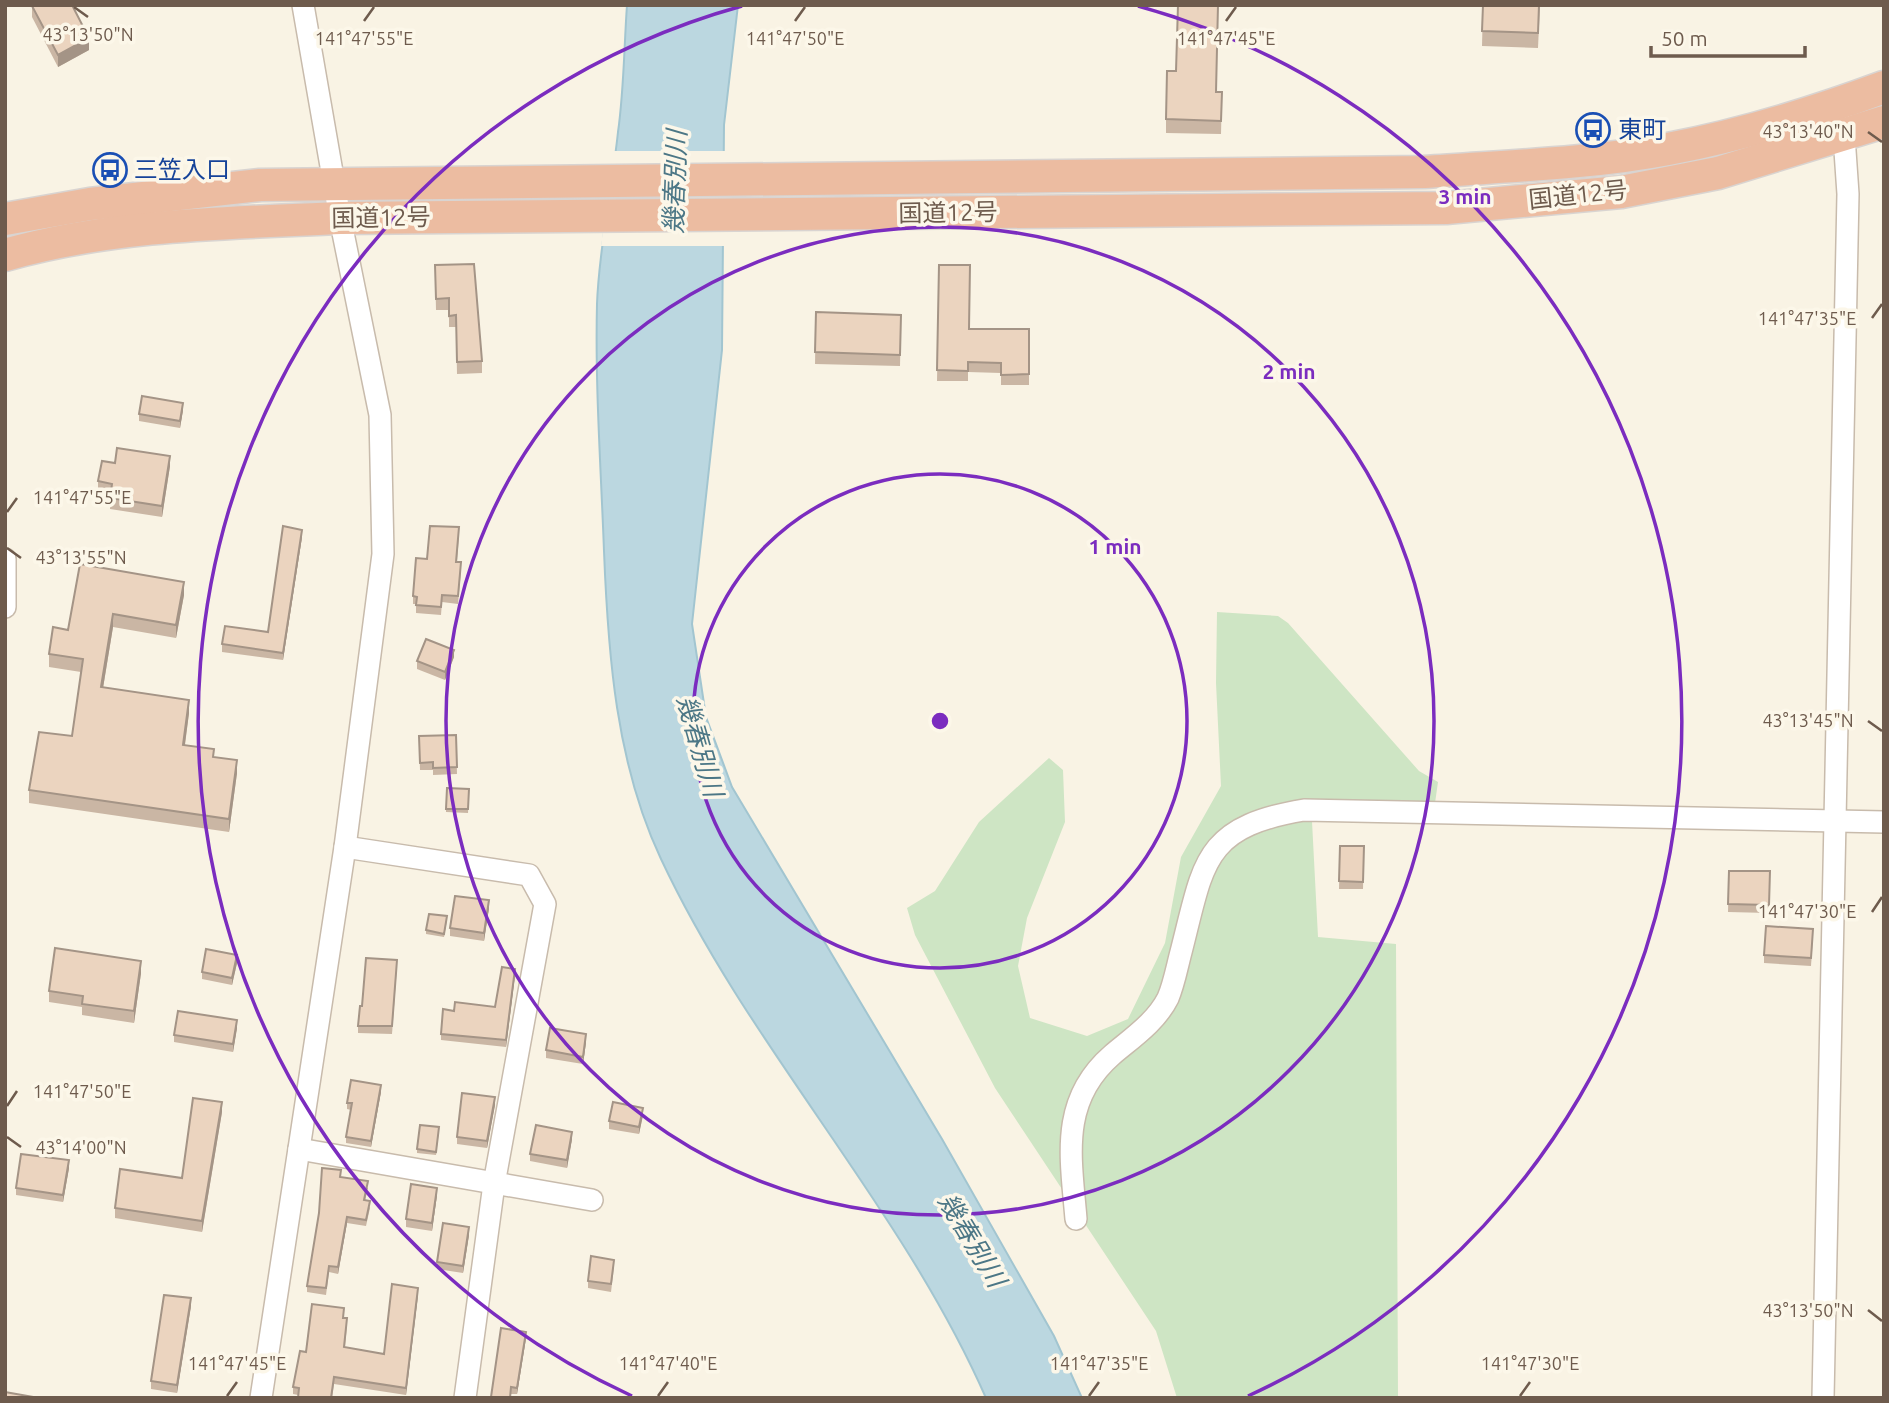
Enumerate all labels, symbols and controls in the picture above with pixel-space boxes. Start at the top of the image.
scale bar [1651,14,1805,58]
text: 43°13'50"N [42,24,134,44]
text: 50 m [1661,26,1708,50]
text: 141°47'55"E [315,28,413,48]
text: 141°47'50"E [746,28,844,48]
text: 141°47'45"E [1177,28,1275,48]
bus stop icon: 東町 [1574,111,1612,149]
place label: 東町 [1618,116,1666,143]
text: 43°13'40"N [1762,121,1854,141]
water label: 幾春別川 [658,127,691,234]
bus stop icon: 三笠入口 [91,151,129,189]
place label: 三笠入口 [134,156,230,183]
street label: 国道12号 [1527,176,1629,213]
text: 3 min [1438,184,1492,208]
street label: 国道12号 [898,198,998,227]
street label: 国道12号 [331,203,431,232]
text: 141°47'35"E [1758,308,1856,328]
text: 2 min [1262,359,1316,383]
text: 141°47'55"E [33,487,131,507]
text: 1 min [1088,534,1142,558]
text: 43°13'55"N [35,547,127,567]
water label: 幾春別川 [672,692,730,803]
centre of rings [928,709,952,733]
text: 43°13'45"N [1762,710,1854,730]
text: 141°47'30"E [1758,901,1856,921]
text: 141°47'50"E [33,1081,131,1101]
text: 43°14'00"N [35,1137,127,1157]
water label: 幾春別川 [933,1188,1013,1294]
text: 43°13'50"N [1762,1300,1854,1320]
text: 141°47'45"E [188,1353,286,1373]
text: 141°47'40"E [619,1353,717,1373]
text: 141°47'35"E [1050,1353,1148,1373]
text: 141°47'30"E [1481,1353,1579,1373]

